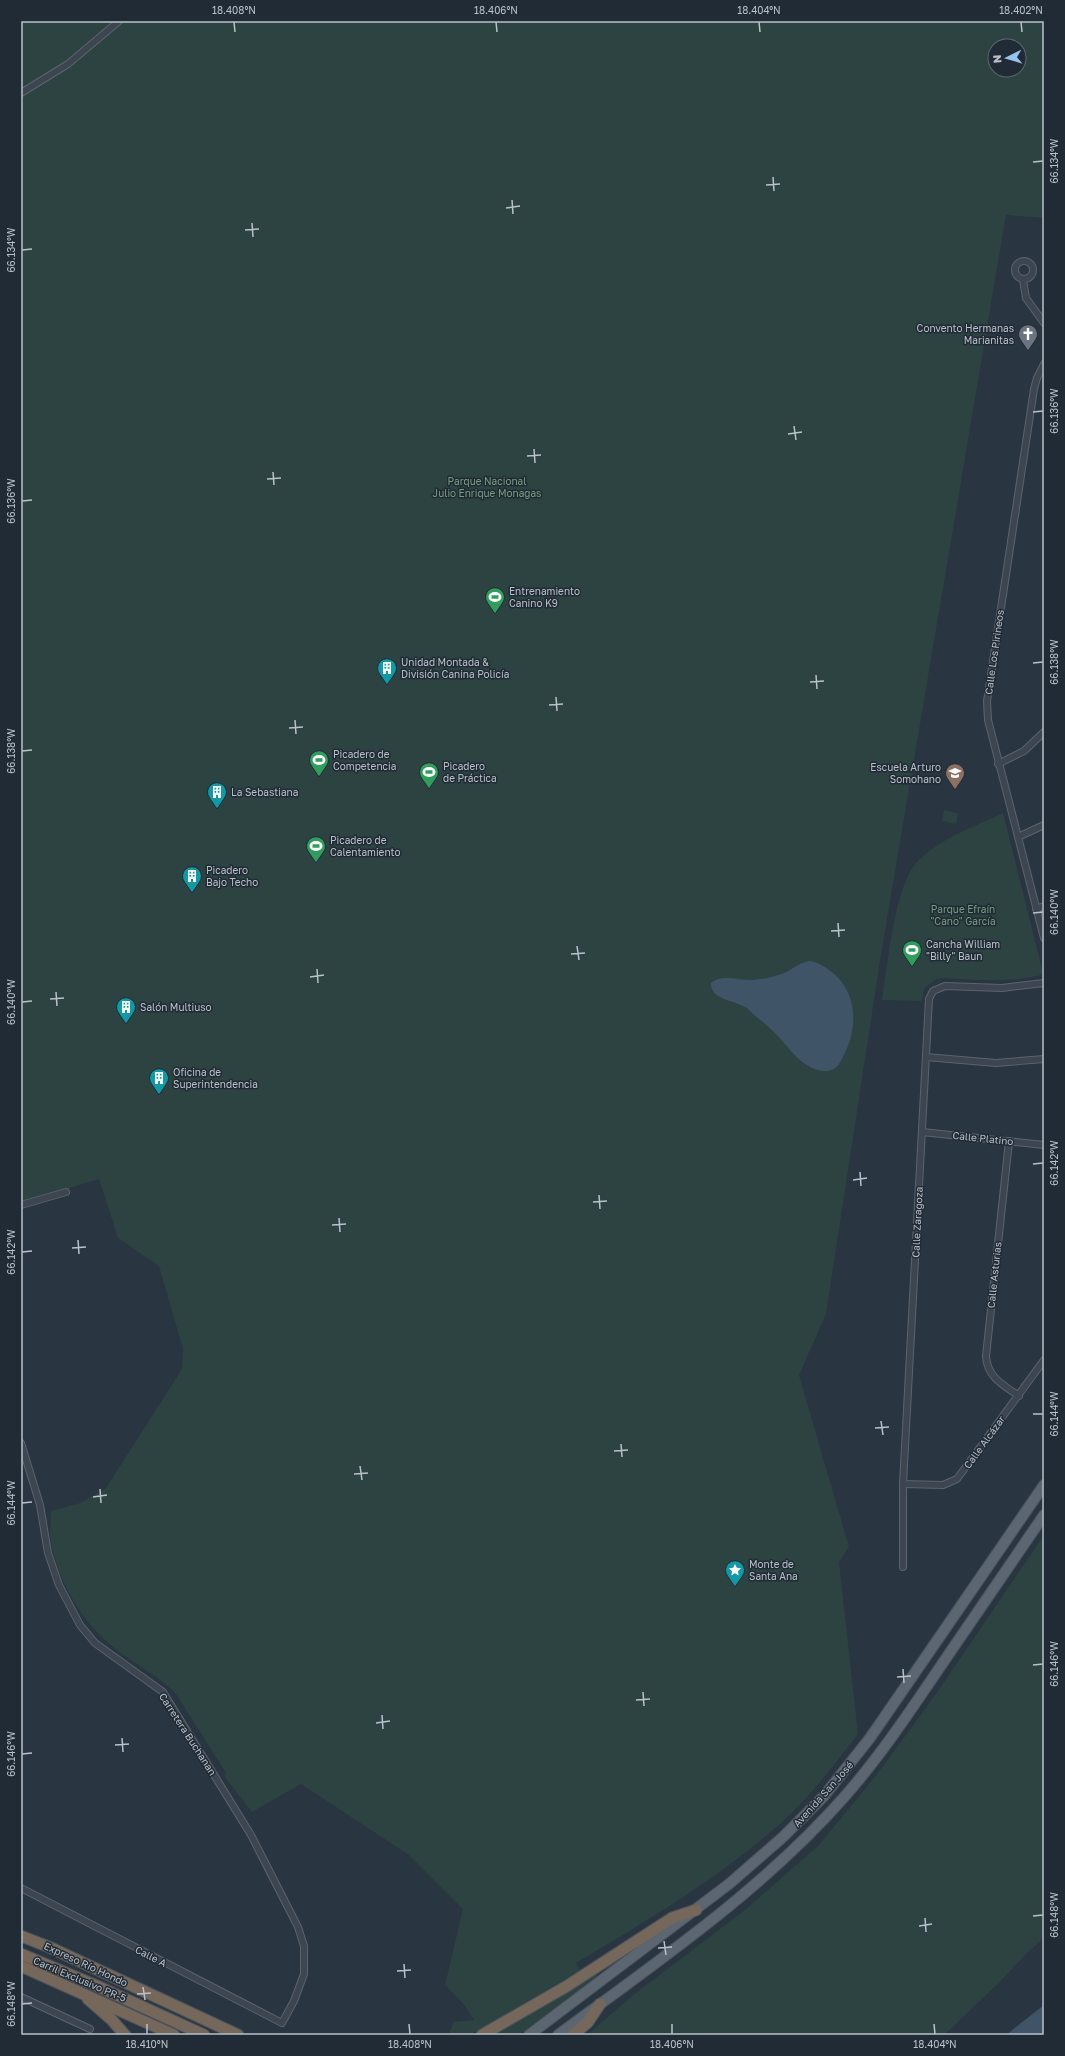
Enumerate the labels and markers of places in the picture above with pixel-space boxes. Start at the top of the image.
place label: Convento Hermanas Marianitas [917,322,1014,346]
church icon: Convento Hermanas Marianitas [1017,323,1039,351]
place label: Entrenamiento Canino K9 [509,585,580,609]
sports icon: Entrenamiento Canino K9 [484,586,506,614]
place label: Unidad Montada & División Canina Policía [401,656,509,680]
building icon: Unidad Montada & División Canina Policía [376,657,398,685]
place label: Picadero de Competencia [333,748,396,772]
sports icon: Picadero de Competencia [308,749,330,777]
place label: Picadero de Práctica [443,760,497,784]
sports icon: Picadero de Práctica [418,761,440,789]
place label: Escuela Arturo Somohano [870,761,941,785]
school or university icon: Escuela Arturo Somohano [944,762,966,790]
building icon: La Sebastiana [206,781,228,809]
place label: La Sebastiana [231,786,298,798]
place label: Picadero de Calentamiento [330,834,400,858]
sports icon: Picadero de Calentamiento [305,835,327,863]
place label: Picadero Bajo Techo [206,864,258,888]
building icon: Picadero Bajo Techo [181,865,203,893]
place label: Cancha William "Billy" Baun [926,938,1000,962]
sports icon: Cancha William "Billy" Baun [901,939,923,967]
building icon: Salón Multiuso [115,996,137,1024]
place label: Salón Multiuso [140,1001,211,1013]
place label: Oficina de Superintendencia [173,1066,258,1090]
building icon: Oficina de Superintendencia [148,1067,170,1095]
place label: Monte de Santa Ana [749,1558,798,1582]
place icon: Monte de Santa Ana [724,1559,746,1587]

